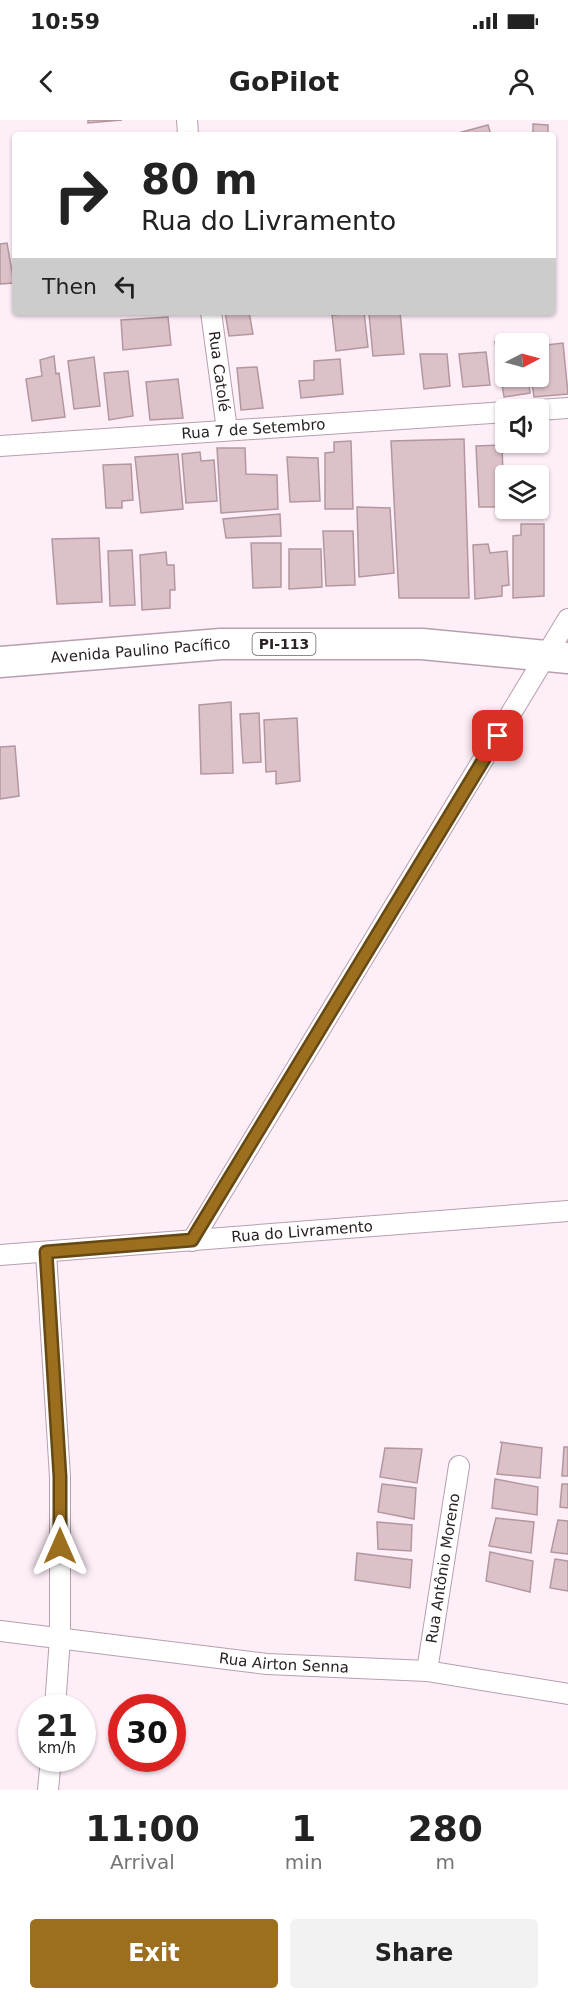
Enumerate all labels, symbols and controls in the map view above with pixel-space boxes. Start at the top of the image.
text: 10:59 [30,9,100,34]
icon: back [30,65,63,98]
icon: person [505,65,538,98]
text: GoPilot [229,66,339,97]
text: 80 m [141,155,258,204]
icon: right [42,156,120,234]
text: Rua do Livramento [141,205,396,236]
icon: left [109,270,142,303]
text: Then [42,274,97,299]
street label: Rua Catolé [205,330,233,413]
north arrow [495,333,549,387]
map controls [495,333,549,519]
button: sound [495,399,549,453]
street label: Rua 7 de Setembro [181,415,326,443]
button: layers [495,465,549,519]
road number: PI-113 [252,633,316,655]
street label: Avenida Paulino Pacífico [50,635,231,667]
pin [472,710,523,761]
icon: arrive [481,719,514,752]
street label: Rua do Livramento [231,1217,374,1246]
street label: Rua Antônio Moreno [422,1492,464,1645]
position arrow [28,1514,92,1578]
street label: Rua Airton Senna [218,1649,349,1677]
speed limit sign: 30 [108,1694,186,1772]
text: 21 [36,1708,78,1743]
text: km/h [38,1739,76,1757]
text: 11:00 [85,1808,200,1849]
text: 1 [291,1808,316,1849]
text: 280 [408,1808,483,1849]
text: Arrival [110,1850,175,1874]
text: min [285,1850,323,1874]
text: m [436,1850,455,1874]
button: Exit [30,1919,278,1988]
button: Share [290,1919,538,1988]

